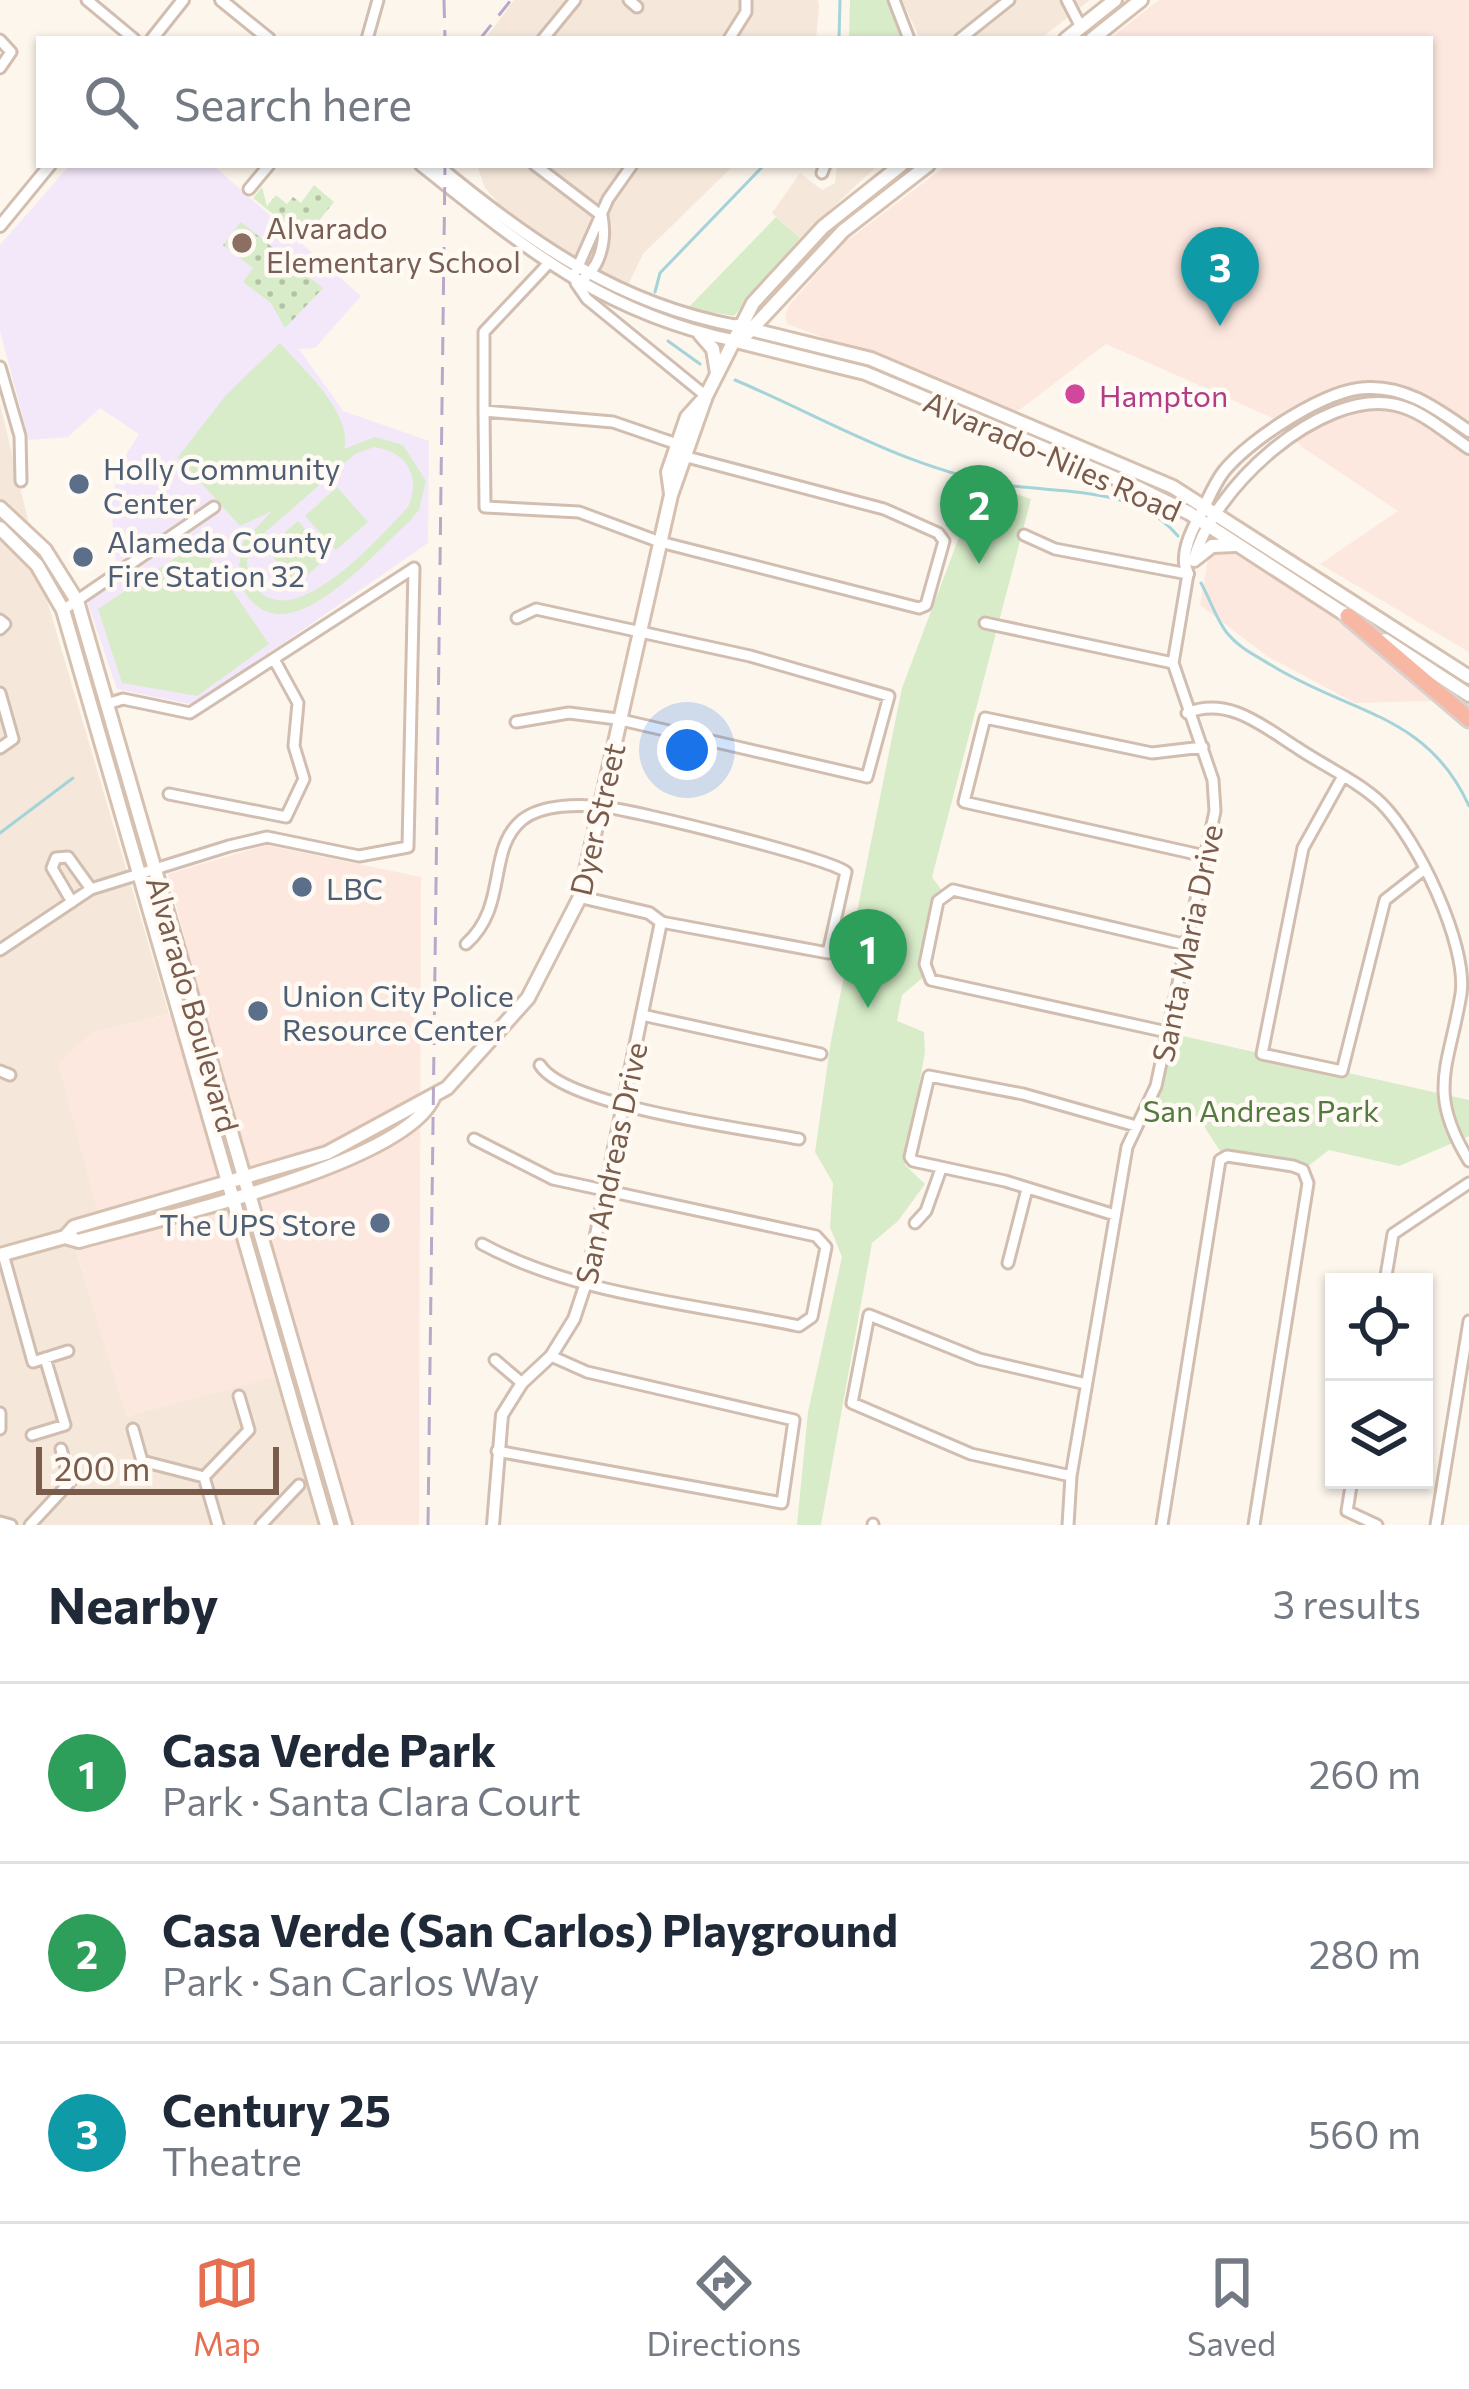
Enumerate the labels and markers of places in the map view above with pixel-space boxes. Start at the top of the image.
place label: Alvarado Elementary School [266,208,521,279]
pin: 3 [1181,227,1259,326]
marker: Alvarado Elementary School [229,230,255,256]
place label: Hampton [1099,376,1228,413]
marker: Hampton [1062,381,1088,407]
place label: Holly Community Center [103,449,340,520]
pin: 2 [940,465,1018,564]
marker: Holly Community Center [66,471,92,497]
place label: Alameda County Fire Station 32 [107,522,332,593]
marker: Alameda County Fire Station 32 [70,544,96,570]
place label: LBC [326,869,383,906]
marker: LBC [289,874,315,900]
pin: 1 [829,909,907,1008]
place label: Union City Police Resource Center [282,976,514,1047]
marker: Union City Police Resource Center [245,998,271,1024]
place label: The UPS Store [159,1205,356,1242]
marker: The UPS Store [367,1210,393,1236]

